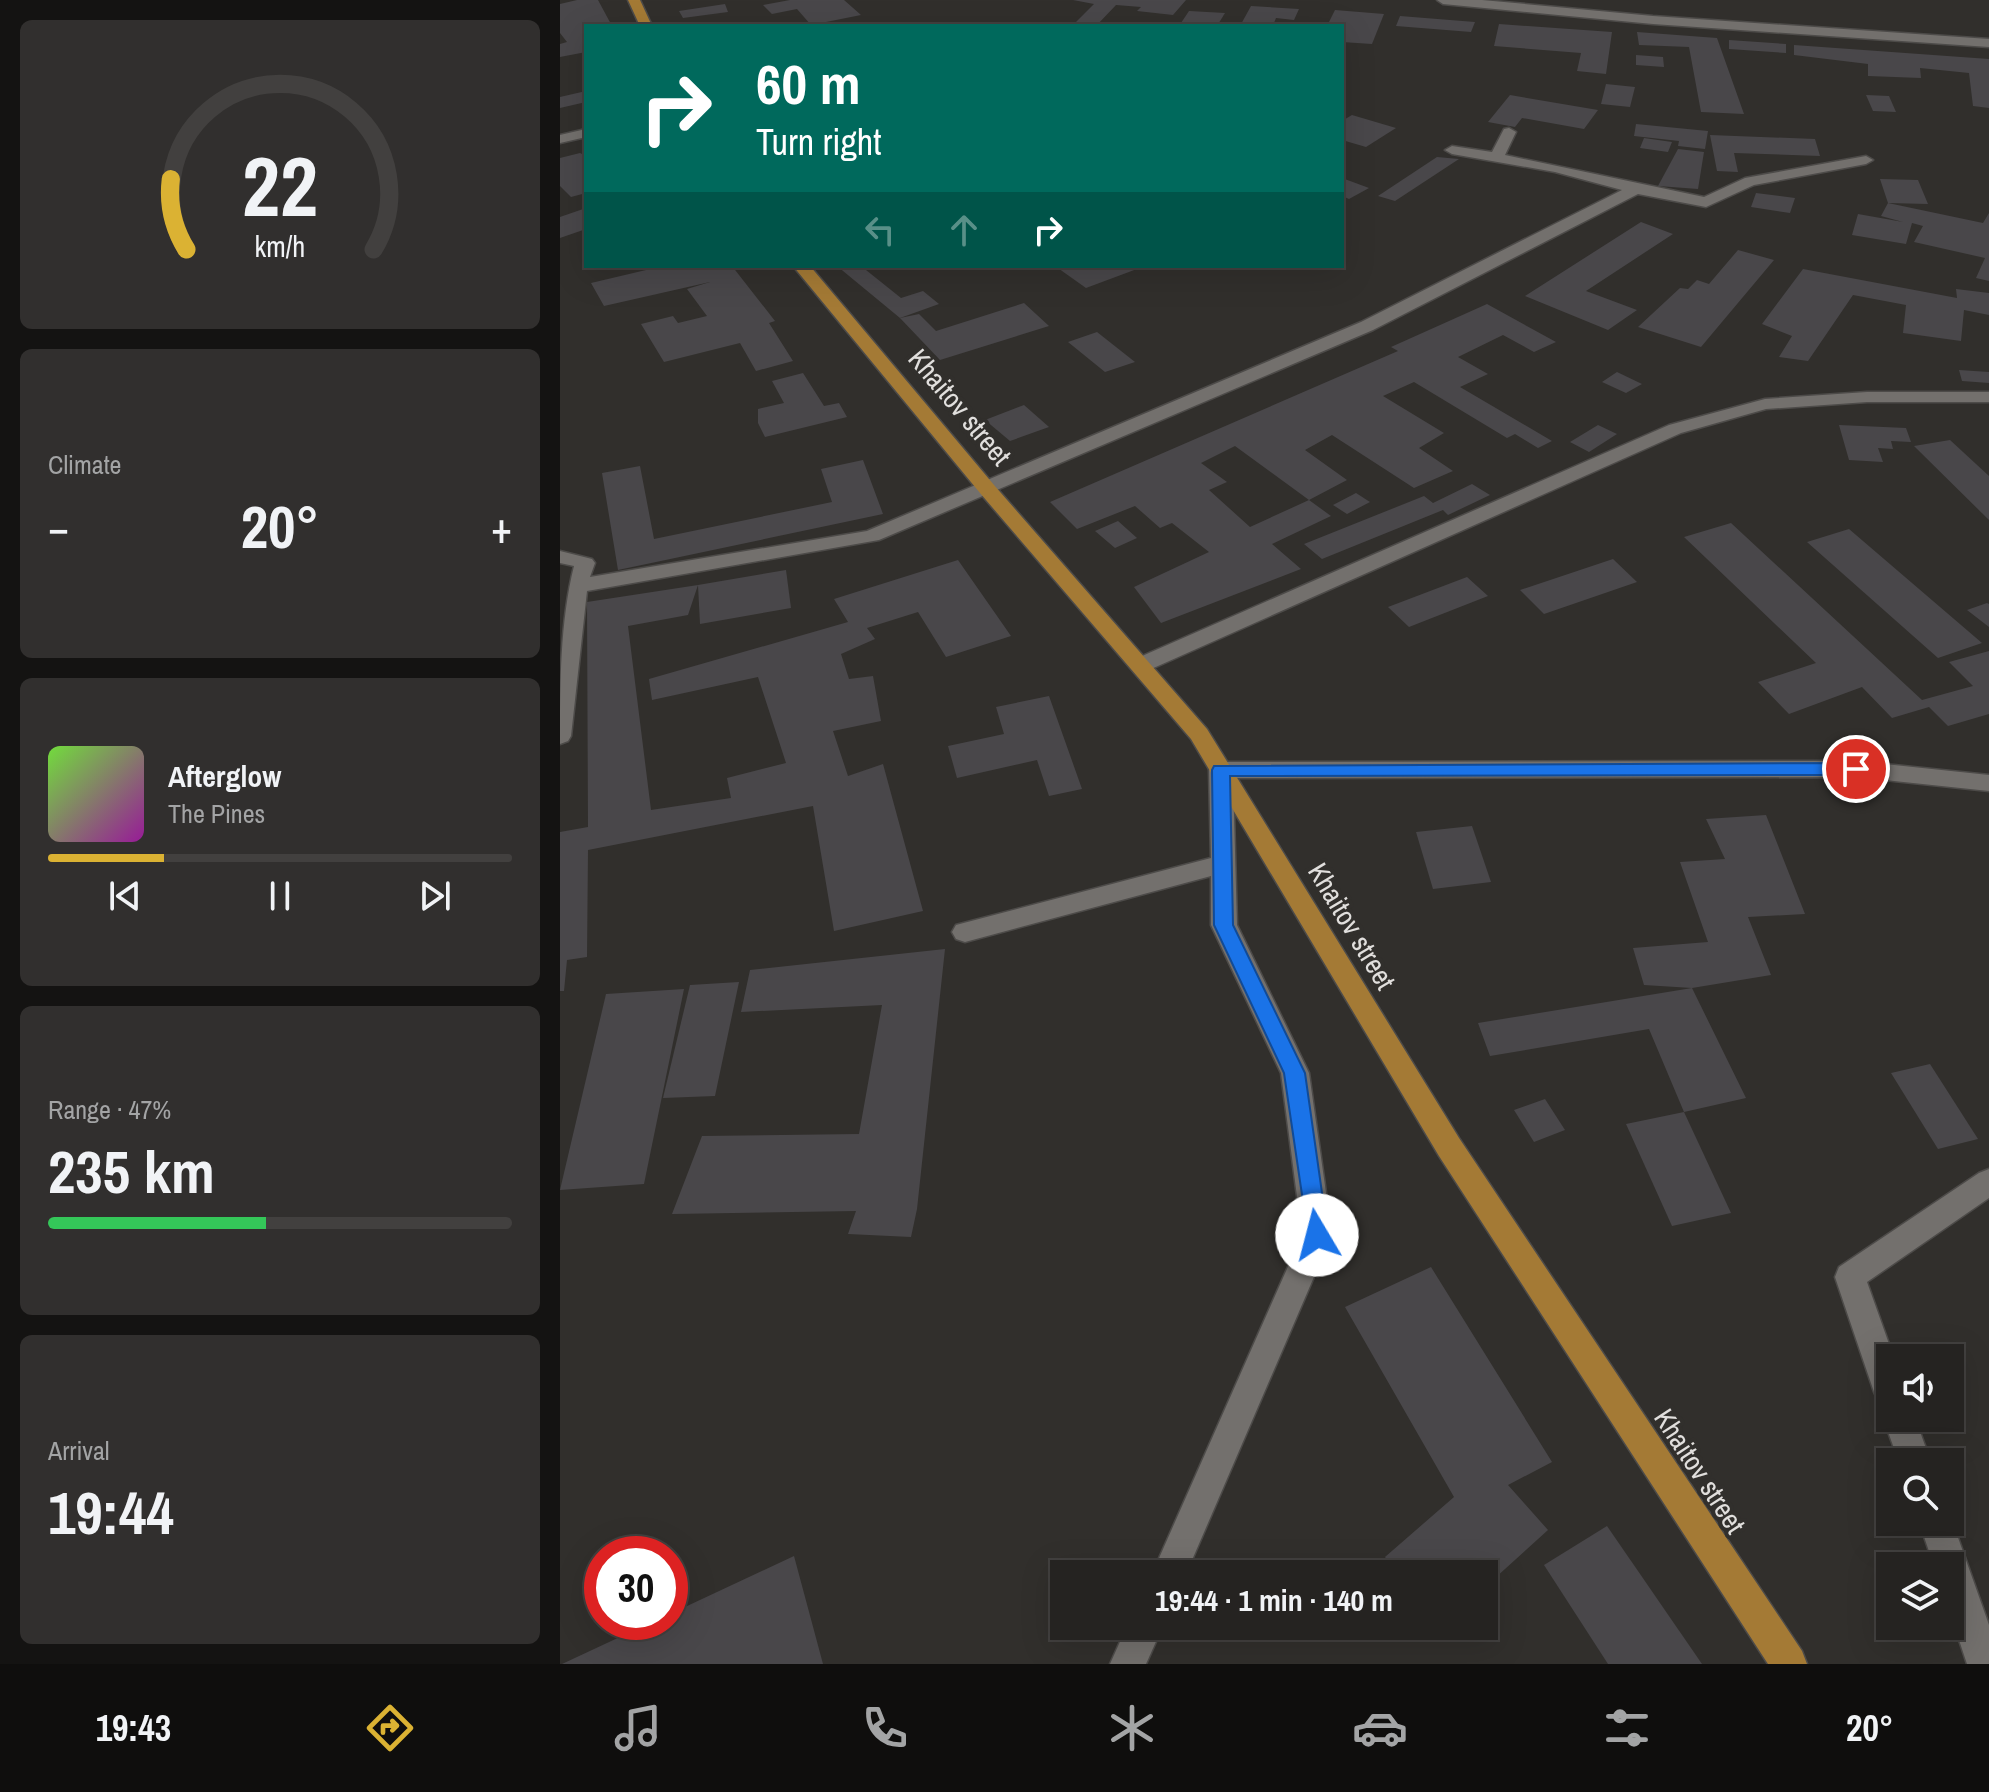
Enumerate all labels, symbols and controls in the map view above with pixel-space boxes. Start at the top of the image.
text: 60 m [756,46,861,121]
icon: right [624,56,728,160]
text: Turn right [756,118,881,166]
text: 22 [242,130,318,242]
icon: left [858,208,902,252]
icon: ahead [942,208,986,252]
icon: right [1026,208,1070,252]
text: km/h [255,228,305,267]
street label: Khaitov street [900,341,1020,473]
text: Climate [48,447,121,482]
text: 20° [241,486,319,567]
text: − [48,497,69,557]
text: + [491,497,512,557]
pin [1822,735,1890,803]
icon: arrive [1834,747,1878,791]
text: Afterglow [168,756,281,796]
text: The Pines [168,796,265,831]
street label: Khaitov street [1299,855,1405,997]
icon: previous [103,874,147,918]
icon: pause [258,874,302,918]
icon: next [413,874,457,918]
text: Range · 47% [48,1092,171,1127]
text: 235 km [48,1131,215,1212]
position arrow [1275,1193,1359,1277]
map controls [1876,1344,1964,1640]
button: sound [1876,1344,1964,1432]
street label: Khaitov street [1645,1401,1755,1541]
text: Arrival [48,1433,110,1468]
button: search [1876,1448,1964,1536]
text: 19:44 [48,1472,174,1553]
speed limit sign: 30 [584,1536,688,1640]
button: layers [1876,1552,1964,1640]
text: 19:44 · 1 min · 140 m [1155,1580,1393,1620]
icon: directions [362,1700,418,1756]
icon: music [610,1700,666,1756]
icon: phone [857,1700,913,1756]
icon: climate [1104,1700,1160,1756]
icon: car [1352,1700,1408,1756]
icon: filters [1599,1700,1655,1756]
text: 19:43 [96,1704,171,1752]
text: 20° [1846,1704,1893,1752]

